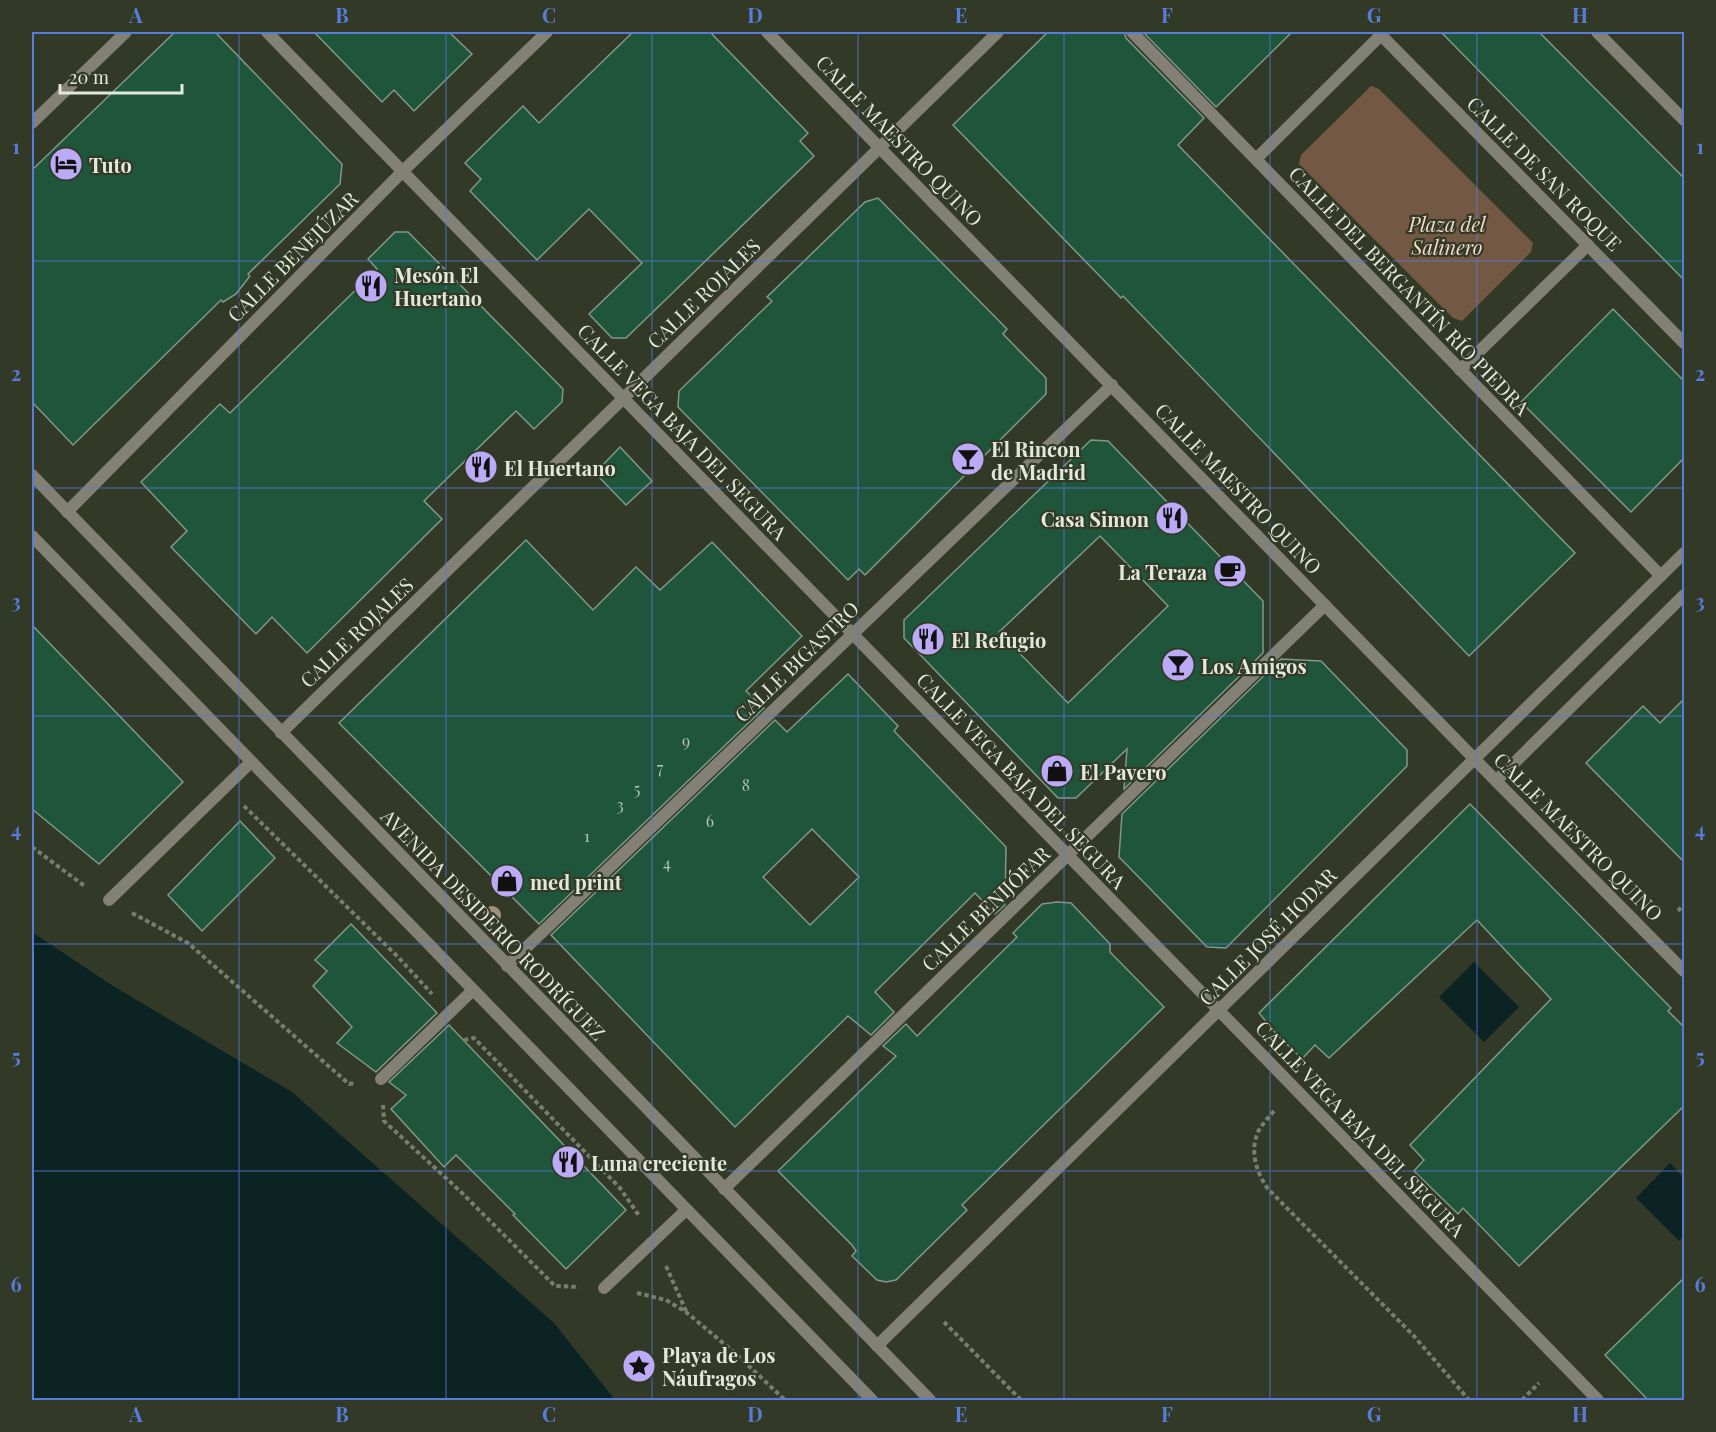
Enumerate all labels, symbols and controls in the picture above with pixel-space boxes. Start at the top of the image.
text: A [128,1,143,28]
text: B [335,1,349,28]
text: C [542,1,556,28]
text: D [747,1,763,28]
text: E [955,1,967,28]
text: F [1161,1,1173,28]
text: G [1367,1,1382,28]
text: H [1572,1,1588,28]
street label: CALLE MAESTRO QUINO [811,48,989,232]
scale bar [60,57,182,95]
text: 20 m [69,65,109,89]
street label: CALLE DE SAN ROQUE [1462,90,1628,256]
text: 1 [12,132,20,159]
text: 1 [1696,132,1704,159]
hotel icon: Tuto [48,146,84,182]
place label: Tuto [89,151,132,178]
street label: CALLE DEL BERGANTÍN RÍO PIEDRA [1284,160,1537,420]
street label: CALLE BENEJÚZAR [221,184,364,327]
park label: Plaza del Salinero [1407,210,1487,260]
street label: CALLE ROJALES [641,232,765,354]
place label: Mesón El Huertano [394,261,482,311]
restaurant icon: Mesón El Huertano [353,268,389,304]
street label: CALLE VEGA BAJA DEL SEGURA [572,317,794,545]
text: 2 [11,359,21,386]
text: 2 [1695,359,1705,386]
street label: CALLE MAESTRO QUINO [1150,396,1328,580]
place label: El Rincon de Madrid [991,435,1086,485]
bar icon: El Rincon de Madrid [950,441,986,477]
restaurant icon: El Huertano [463,449,499,485]
place label: El Huertano [504,454,616,481]
restaurant icon: Casa Simon [1154,500,1190,536]
place label: Casa Simon [1041,505,1150,532]
cafe icon: La Teraza [1212,553,1248,589]
place label: La Teraza [1118,558,1208,585]
street label: CALLE ROJALES [294,571,418,693]
text: 3 [11,587,21,614]
text: 3 [1695,587,1705,614]
street label: CALLE BIGASTRO [728,595,864,727]
restaurant icon: El Refugio [910,621,946,657]
place label: El Refugio [951,626,1046,653]
bar icon: Los Amigos [1160,647,1196,683]
place label: Los Amigos [1201,652,1307,679]
street label: CALLE VEGA BAJA DEL SEGURA [911,666,1133,894]
house number: 9 [682,730,690,751]
street label: CALLE MAESTRO QUINO [1489,746,1669,926]
shop icon: El Pavero [1039,753,1075,789]
house number: 7 [657,757,664,778]
place label: El Pavero [1080,758,1167,785]
house number: 8 [742,774,750,795]
house number: 5 [634,778,640,799]
house number: 3 [616,794,624,815]
street label: AVENIDA DESIDERIO RODRÍGUEZ [375,802,612,1046]
house number: 6 [706,810,714,831]
text: 4 [11,815,21,842]
text: 4 [1695,815,1705,842]
house number: 1 [584,825,590,846]
street label: CALLE BENIJÓFAR [915,839,1056,976]
house number: 4 [663,852,671,873]
street label: CALLE JOSÉ HODAR [1192,860,1343,1011]
shop icon: med print [489,863,525,899]
place label: med print [530,868,623,895]
street label: CALLE VEGA BAJA DEL SEGURA [1250,1014,1472,1242]
text: 5 [11,1042,21,1069]
text: 5 [1695,1042,1705,1069]
restaurant icon: Luna creciente [550,1144,586,1180]
place label: Luna creciente [591,1149,727,1176]
text: 6 [10,1270,22,1297]
text: 6 [1694,1270,1706,1297]
place label: Playa de Los Náufragos [662,1341,776,1391]
place icon: Playa de Los Náufragos [621,1348,657,1384]
text: A [128,1400,143,1427]
text: B [335,1400,349,1427]
text: C [542,1400,556,1427]
text: D [747,1400,763,1427]
text: E [955,1400,967,1427]
text: F [1161,1400,1173,1427]
text: G [1367,1400,1382,1427]
text: H [1572,1400,1588,1427]

